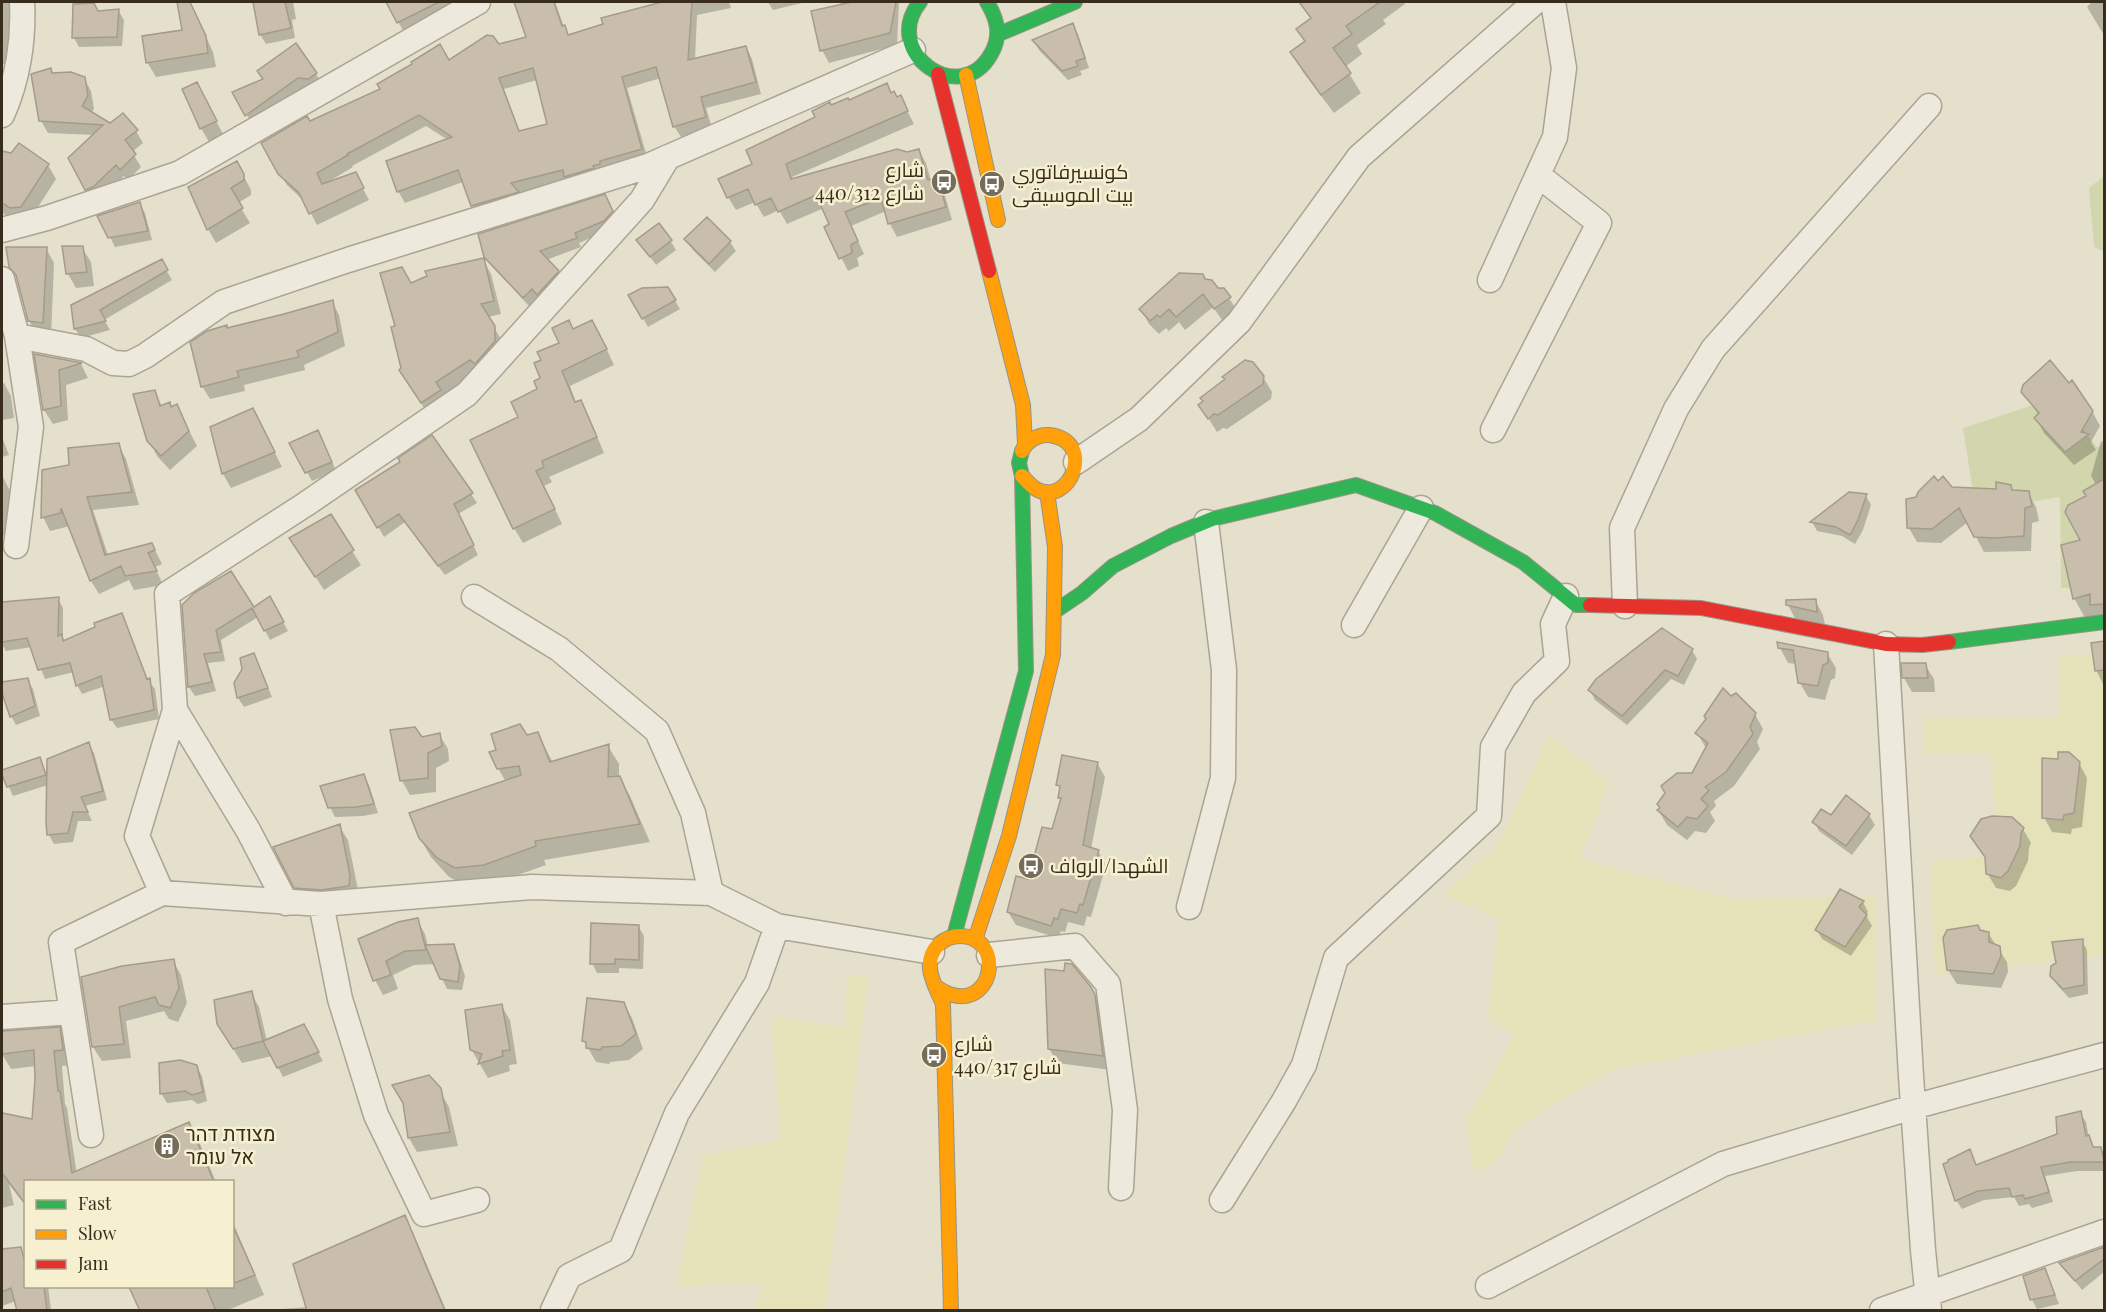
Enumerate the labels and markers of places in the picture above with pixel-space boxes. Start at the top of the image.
place label: شارع 440/شارع 312 [815,155,924,207]
place label: كونسيرفاتوري بيت الموسيقى [1012,157,1133,208]
bus stop icon: شارع 440/شارع 312 [929,167,959,197]
bus stop icon: كونسيرفاتوري بيت الموسيقى [977,169,1007,199]
bus stop icon: الشهدا/الرواف [1016,851,1046,881]
place label: الشهدا/الرواف [1050,851,1169,879]
place label: شارع 440/شارع 317 [954,1029,1061,1081]
bus stop icon: شارع 440/شارع 317 [919,1040,949,1070]
place label: מצודת דהר אל עומר [186,1119,275,1169]
building icon: מצודת דהר אל עומר [152,1131,182,1161]

